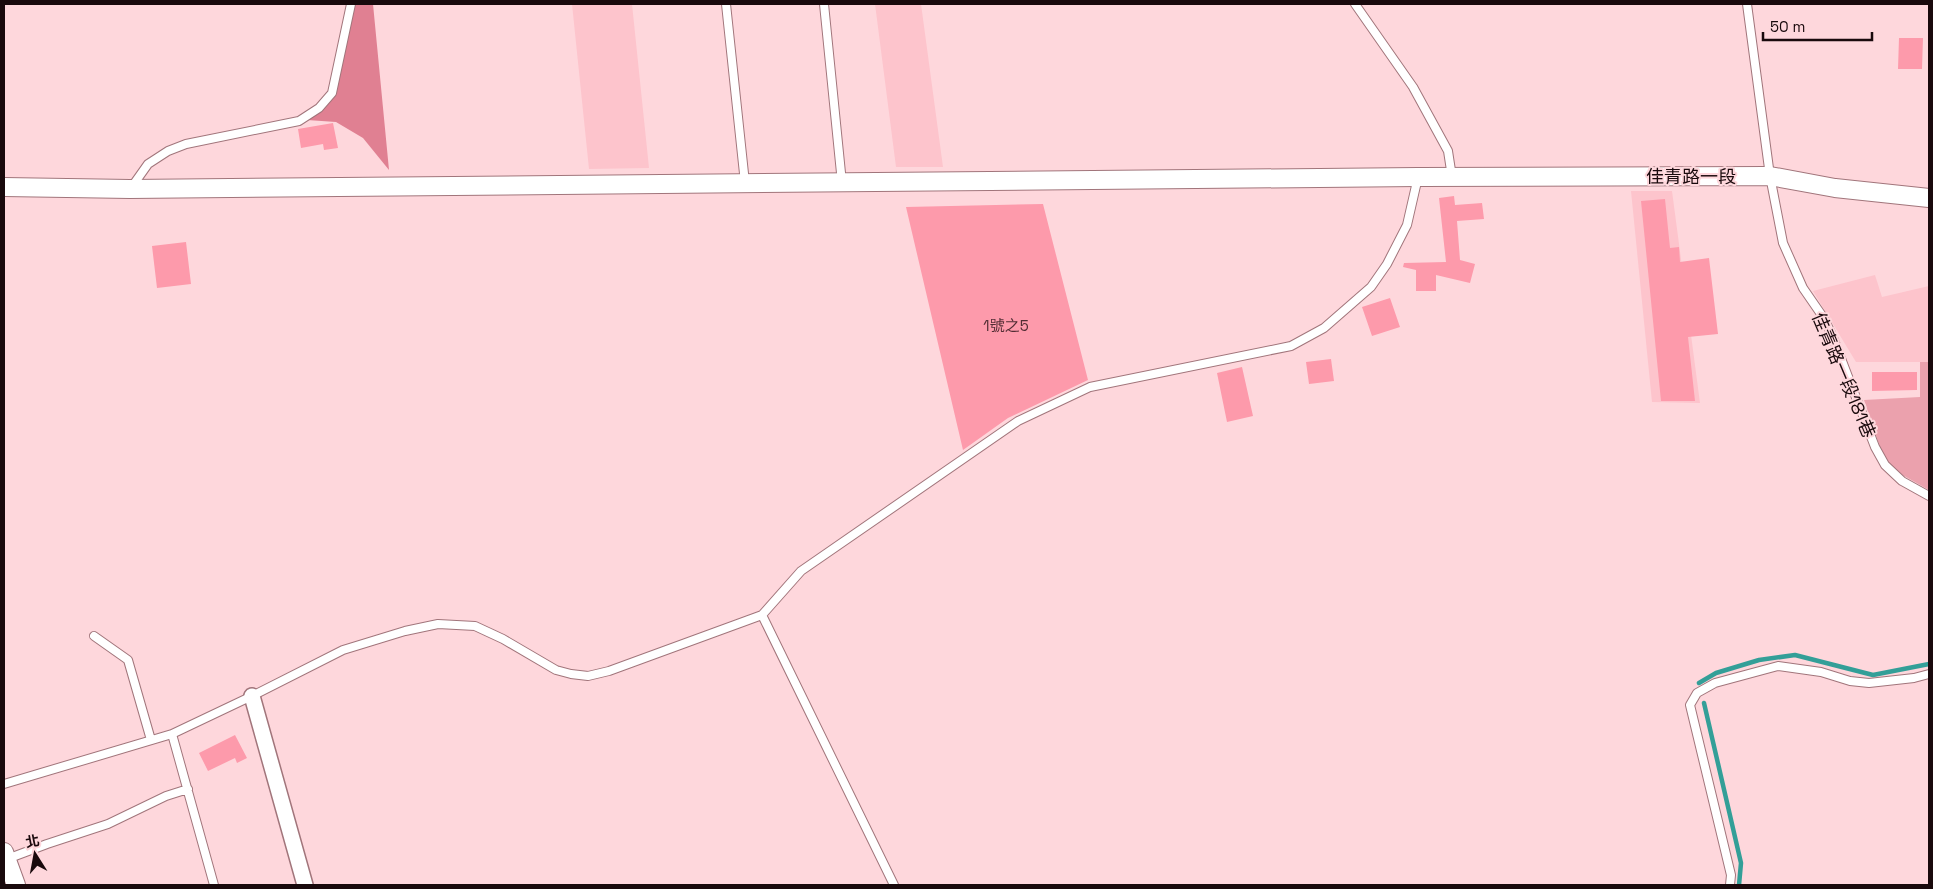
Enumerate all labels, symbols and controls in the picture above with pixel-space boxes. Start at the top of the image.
scale bar [1763,10,1872,42]
text: 50 m [1770,17,1805,36]
street label: 佳青路一段 [1646,165,1736,188]
street label: 佳青路一段181巷 [1807,309,1881,441]
house number: 1號之5 [983,316,1029,335]
north arrow [10,829,60,879]
text: 北 [24,831,41,851]

